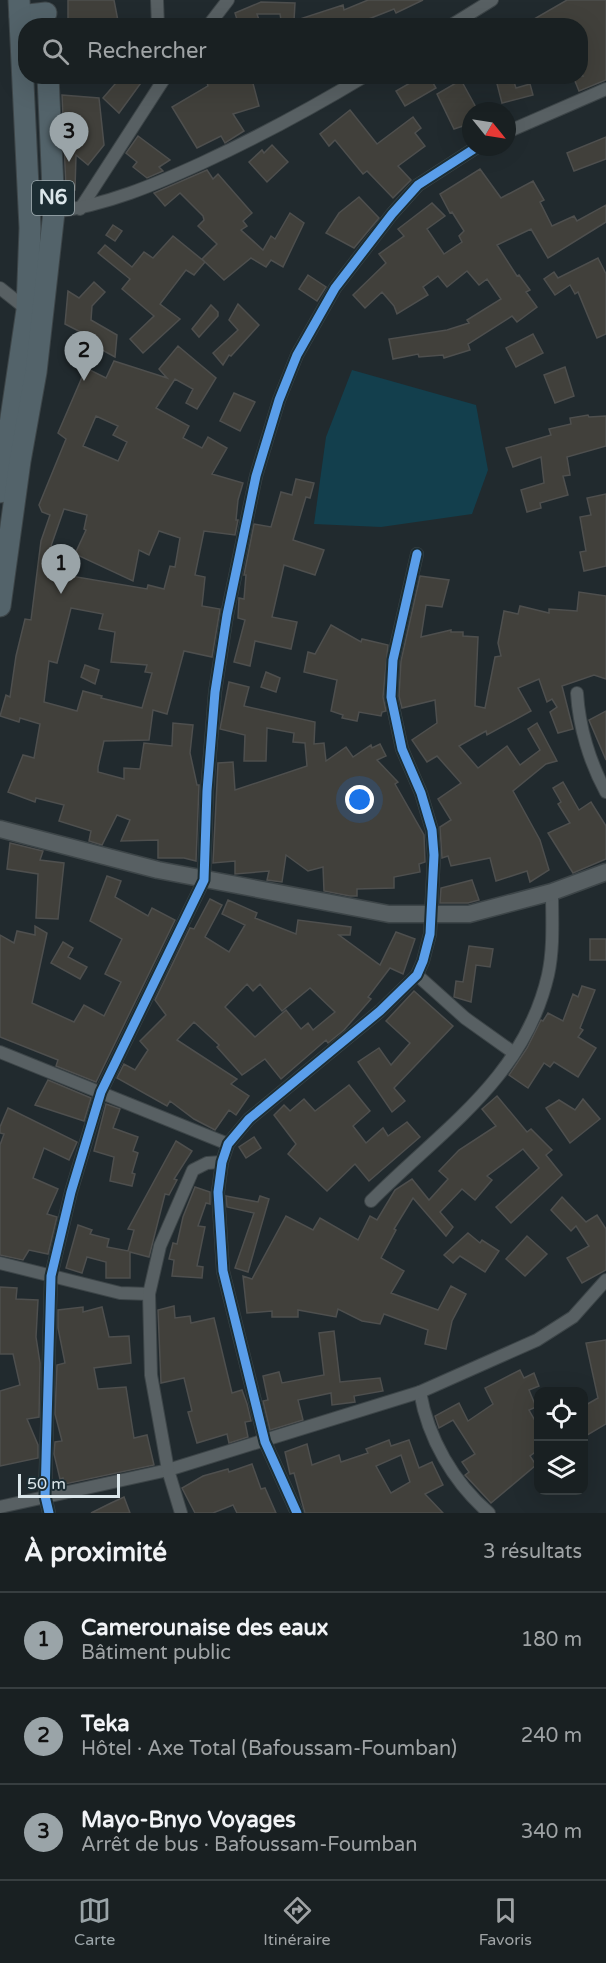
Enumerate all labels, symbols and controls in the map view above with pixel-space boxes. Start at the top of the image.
search box [18,18,588,84]
icon: search [39,35,72,68]
text: Rechercher [87,38,207,64]
north arrow [462,102,516,156]
pin: 3 [50,112,88,162]
road number: N6 [32,181,74,215]
pin: 2 [64,332,104,381]
pin: 1 [42,544,80,594]
your location [345,785,374,814]
map controls [534,1387,588,1495]
button: locate [534,1387,588,1441]
button: layers [534,1441,588,1495]
scale bar [18,1471,120,1498]
text: 50 m [27,1474,66,1494]
text: À proximité [24,1537,167,1568]
text: 3 résultats [483,1540,582,1564]
text: Camerounaise des eaux [81,1615,329,1641]
text: 1 [37,1628,50,1652]
text: 180 m [521,1628,582,1652]
text: Bâtiment public [81,1641,231,1665]
text: Teka [81,1711,130,1737]
text: 2 [37,1724,50,1748]
text: 240 m [521,1724,582,1748]
text: Hôtel · Axe Total (Bafoussam-Foumban) [81,1737,457,1761]
text: Mayo-Bnyo Voyages [81,1807,296,1833]
text: 3 [37,1820,50,1844]
text: 340 m [521,1820,582,1844]
text: Arrêt de bus · Bafoussam-Foumban [81,1833,417,1857]
tab: Carte [74,1894,115,1950]
tab: Itinéraire [263,1894,331,1950]
tab: Favoris [479,1894,532,1950]

